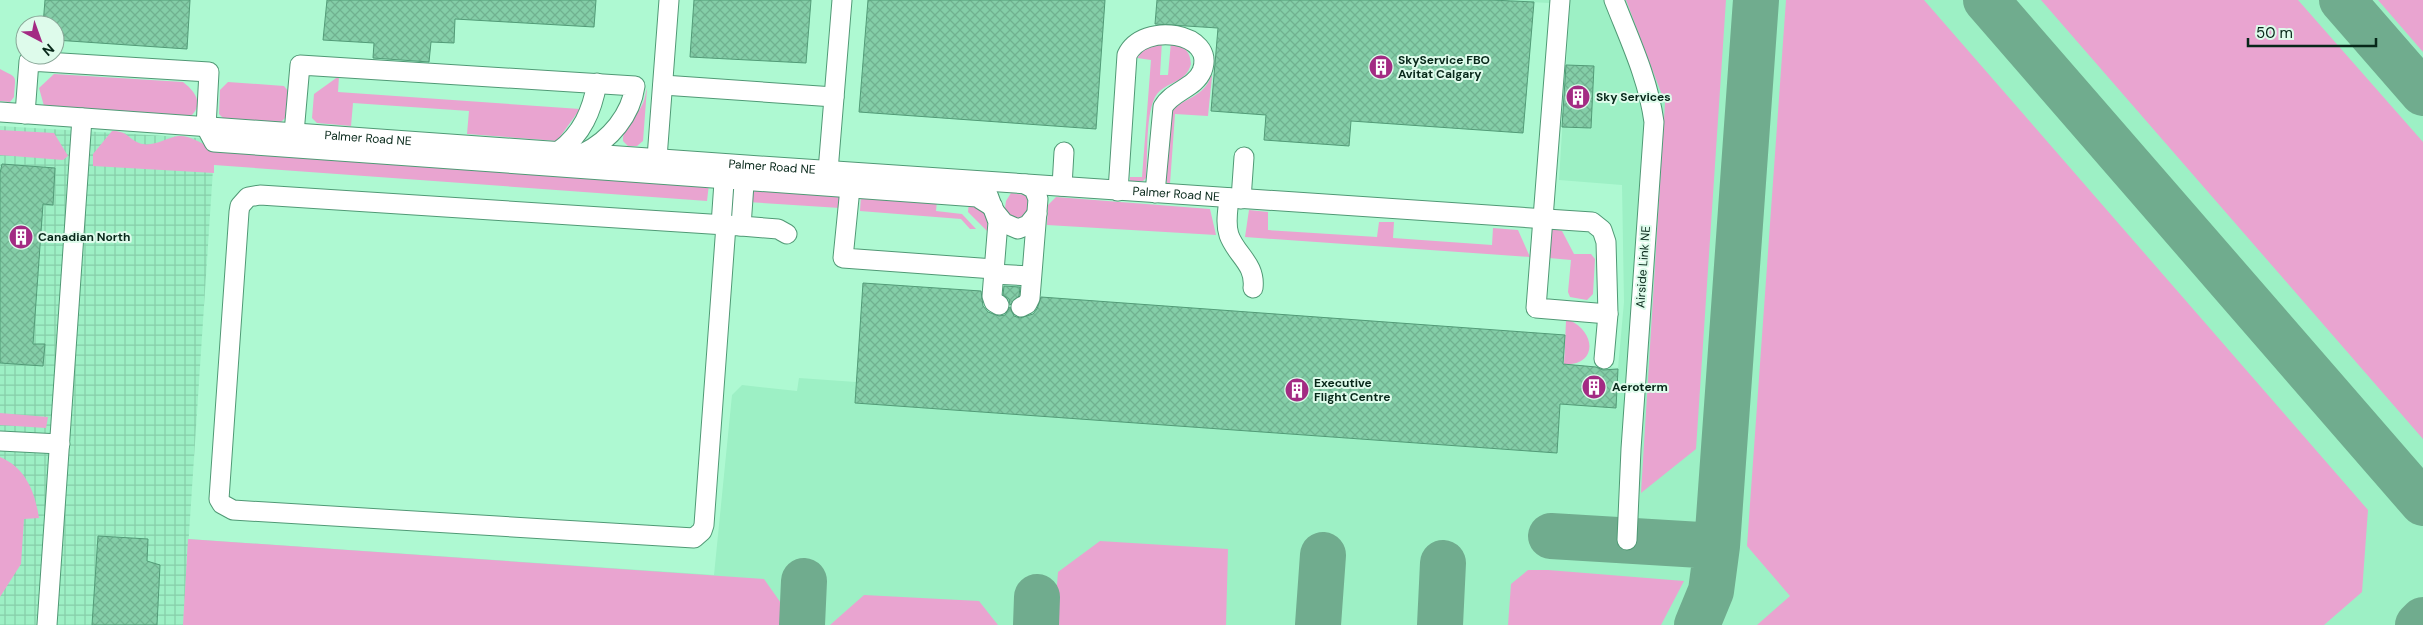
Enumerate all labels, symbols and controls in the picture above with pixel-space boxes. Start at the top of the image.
north arrow [15,15,65,65]
scale bar [2248,15,2376,47]
text: 50 m [2256,23,2293,43]
text: N [39,40,58,60]
place label: SkyService FBO Avitat Calgary [1398,52,1490,82]
building icon: SkyService FBO Avitat Calgary [1368,54,1394,80]
building icon: Sky Services [1565,84,1591,110]
place label: Sky Services [1596,89,1671,105]
street label: Palmer Road NE [324,127,412,149]
street label: Palmer Road NE [728,156,816,178]
street label: Palmer Road NE [1132,183,1220,205]
building icon: Canadian North [8,224,34,250]
street label: Airside Link NE [1632,225,1654,309]
place label: Canadian North [38,229,130,245]
building icon: Aeroterm [1581,374,1607,400]
place label: Executive Flight Centre [1314,375,1390,405]
building icon: Executive Flight Centre [1284,377,1310,403]
place label: Aeroterm [1612,379,1668,395]

